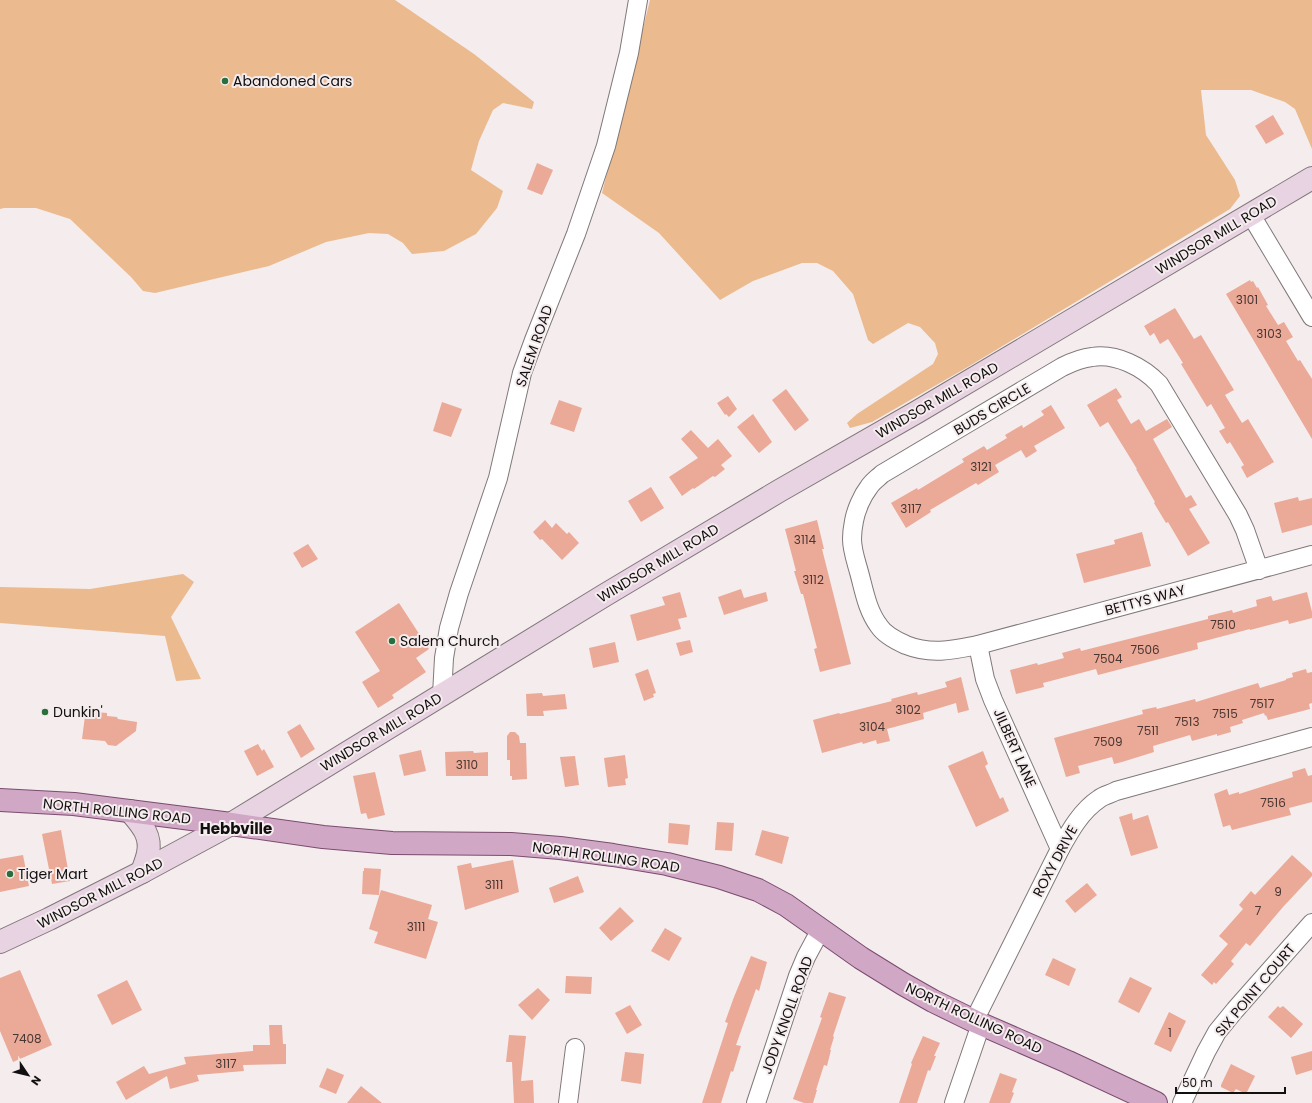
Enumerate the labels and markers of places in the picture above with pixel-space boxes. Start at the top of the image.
place label: Abandoned Cars [233,71,352,91]
marker: Abandoned Cars [220,76,230,86]
place label: Salem Church [400,631,499,651]
marker: Salem Church [387,636,397,646]
place label: Dunkin' [53,702,103,722]
marker: Dunkin' [40,707,50,717]
place label: Tiger Mart [18,864,88,884]
marker: Tiger Mart [5,869,15,879]

